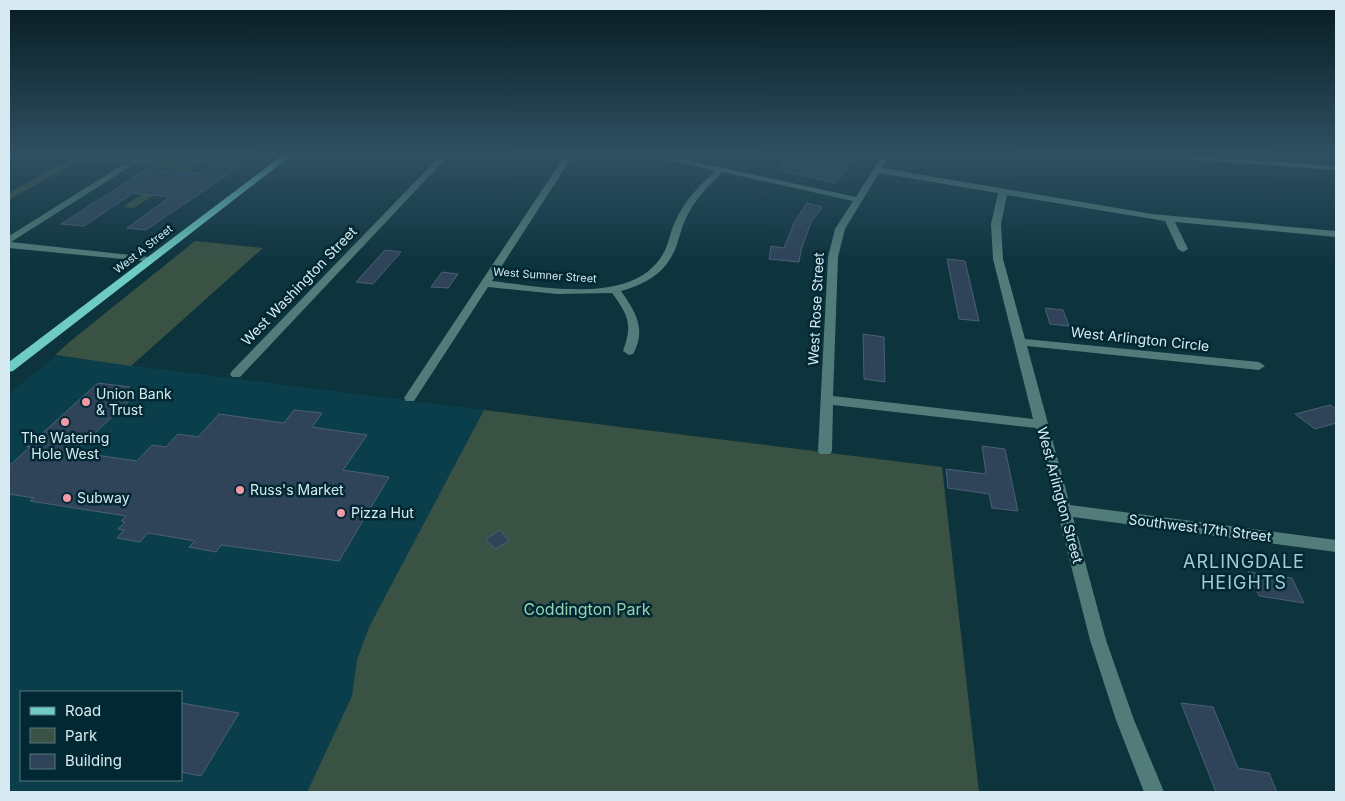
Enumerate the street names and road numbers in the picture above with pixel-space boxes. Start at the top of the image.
street label: West A Street [111,221,176,276]
street label: West Washington Street [237,222,360,349]
street label: West Rose Street [804,252,827,366]
street label: West Sumner Street [493,264,598,286]
street label: West Arlington Circle [1070,323,1210,354]
street label: West Arlington Street [1034,425,1087,565]
street label: Southwest 17th Street [1128,510,1273,545]

